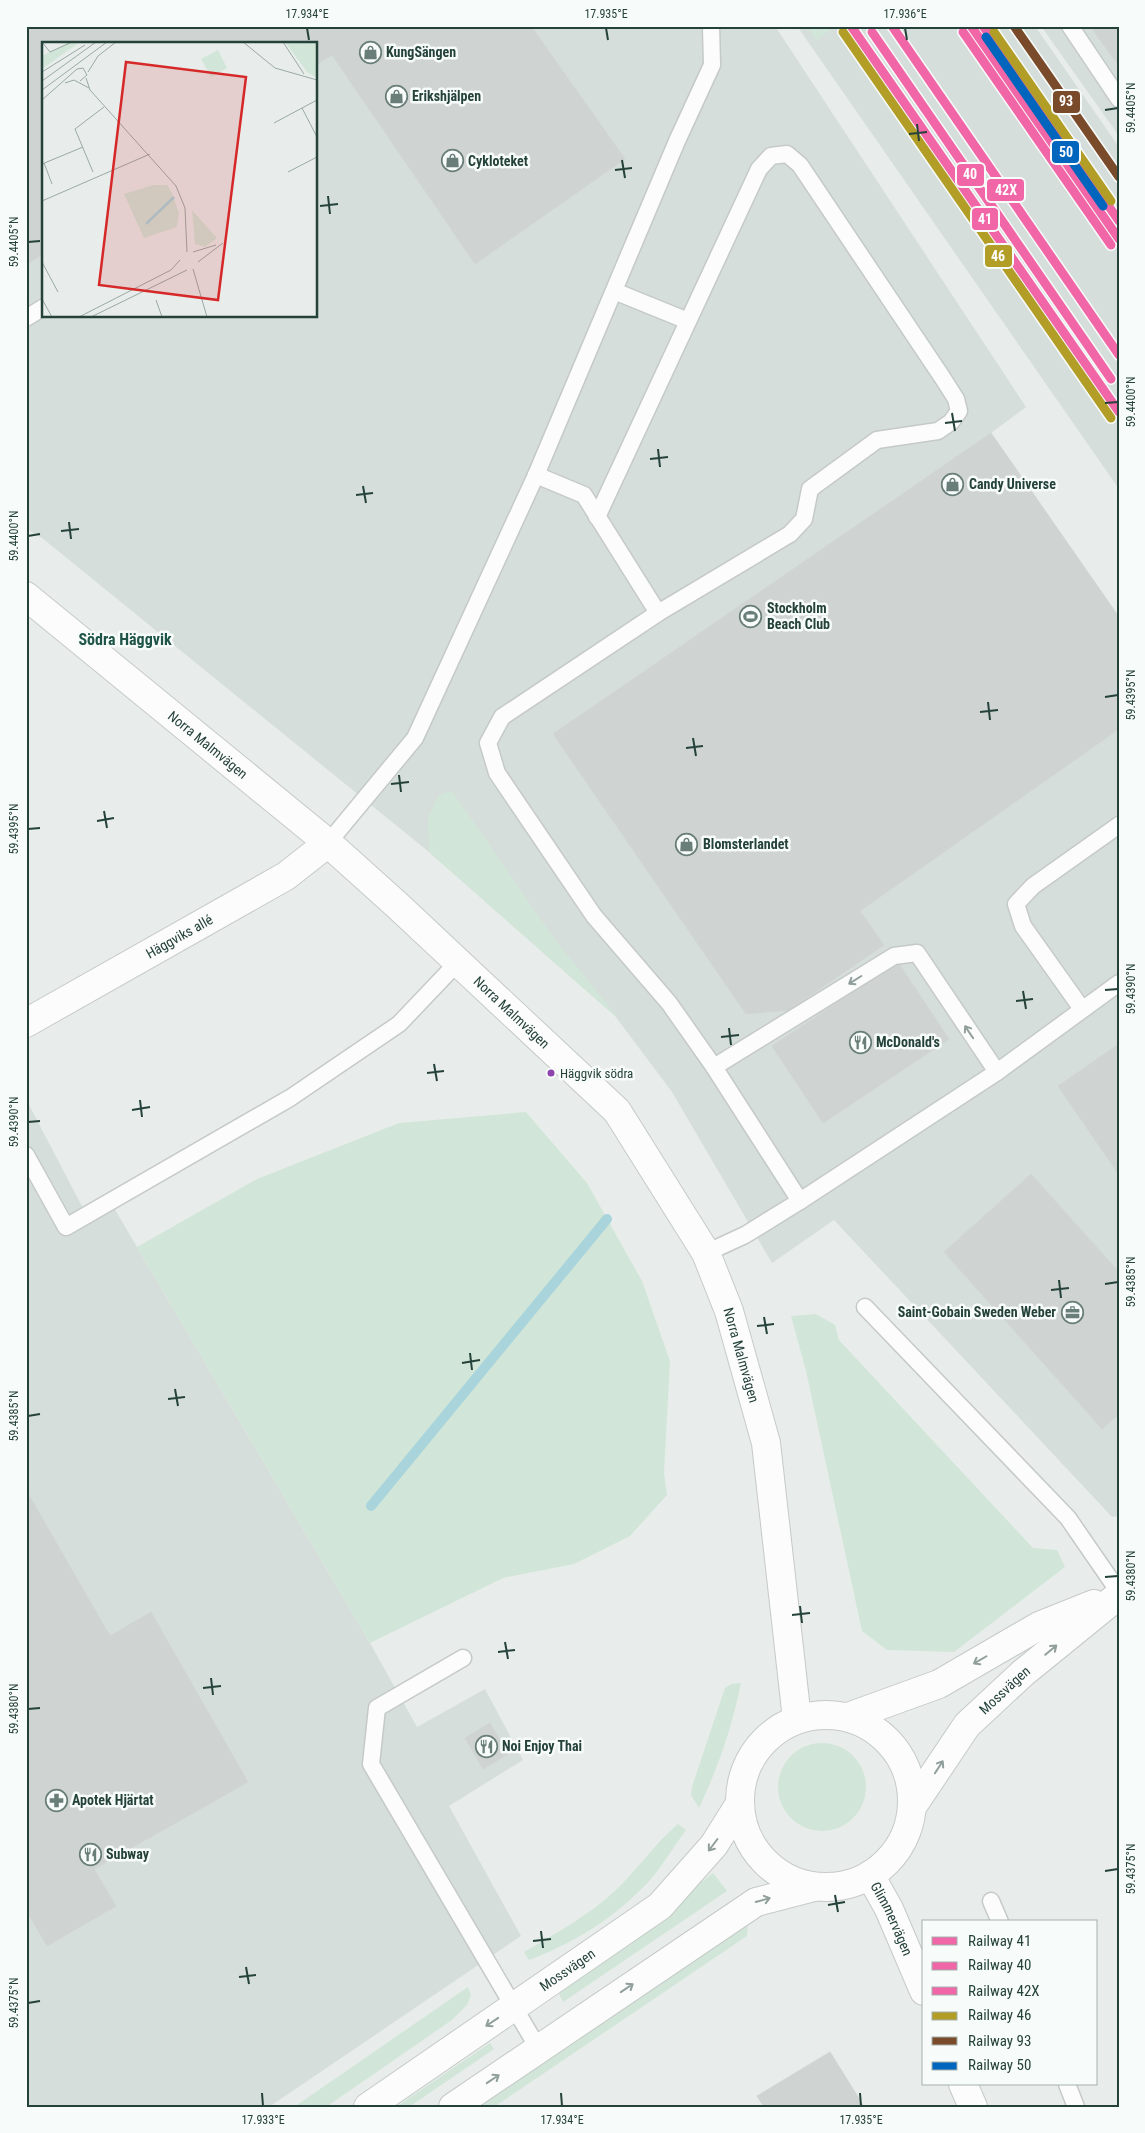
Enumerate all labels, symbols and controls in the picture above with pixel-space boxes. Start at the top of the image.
text: 17.934°E [285,7,329,21]
text: 17.935°E [584,7,628,21]
text: 17.936°E [883,7,927,21]
shop icon: KungSängen [358,40,382,64]
inset map [42,42,318,318]
place label: KungSängen [386,44,456,60]
text: 59.4405°N [1124,83,1138,133]
shop icon: Erikshjälpen [384,84,408,108]
place label: Erikshjälpen [412,88,481,104]
line badge: 93 [1052,90,1081,114]
text: 93 [1059,93,1073,109]
line badge: 50 [1051,140,1080,164]
text: 50 [1059,144,1073,160]
shop icon: Cykloteket [440,149,464,173]
place label: Cykloteket [468,153,528,169]
line badge: 40 [956,163,985,187]
text: 40 [963,166,977,182]
line badge: 42X [986,178,1025,202]
text: 42X [995,182,1017,198]
line badge: 41 [971,207,999,231]
text: 41 [978,211,992,227]
text: 59.4405°N [7,217,21,267]
line badge: 46 [984,244,1013,268]
text: 46 [991,248,1005,264]
text: 59.4400°N [1124,377,1138,427]
shop icon: Candy Universe [941,472,965,496]
place label: Candy Universe [969,476,1056,492]
text: 59.4400°N [7,511,21,561]
place label: Stockholm Beach Club [767,600,830,632]
sports icon: Stockholm Beach Club [739,604,763,628]
district label: Södra Häggvik [78,630,172,649]
text: 59.4395°N [1124,670,1138,720]
street label: Norra Malmvägen [165,708,251,782]
text: 59.4395°N [7,804,21,854]
shop icon: Blomsterlandet [675,832,699,856]
place label: Blomsterlandet [703,836,789,852]
street label: Häggviks allé [143,911,216,962]
text: 59.4390°N [1124,964,1138,1014]
street label: Norra Malmvägen [470,973,553,1052]
one-way arrow [849,975,863,985]
one-way arrow [964,1025,974,1039]
restaurant icon: McDonald's [848,1030,872,1054]
place label: McDonald's [876,1034,940,1050]
place label: Häggvik södra [560,1066,633,1081]
marker: Häggvik södra [546,1068,556,1078]
text: 59.4390°N [7,1097,21,1147]
text: 59.4385°N [1124,1257,1138,1307]
office icon: Saint-Gobain Sweden Weber [1060,1300,1084,1324]
place label: Saint-Gobain Sweden Weber [898,1304,1056,1320]
street label: Norra Malmvägen [720,1306,762,1404]
text: 59.4385°N [7,1391,21,1441]
text: 59.4380°N [1124,1551,1138,1601]
one-way arrow [1044,1645,1057,1656]
one-way arrow [973,1655,988,1665]
street label: Mossvägen [976,1663,1033,1717]
text: 59.4380°N [7,1684,21,1734]
restaurant icon: Noi Enjoy Thai [474,1734,498,1758]
place label: Noi Enjoy Thai [502,1738,582,1754]
one-way arrow [934,1760,944,1774]
pharmacy icon: Apotek Hjärtat [44,1788,68,1812]
place label: Apotek Hjärtat [72,1792,154,1808]
one-way arrow [708,1839,719,1852]
restaurant icon: Subway [78,1842,102,1866]
text: 59.4375°N [1124,1844,1138,1894]
place label: Subway [106,1846,150,1862]
street label: Glimmervägen [867,1879,916,1958]
one-way arrow [755,1895,771,1904]
legend [922,1920,1098,2086]
text: Railway 41 [968,1932,1031,1950]
street label: Mossvägen [537,1945,598,1994]
text: Railway 40 [968,1956,1031,1974]
text: 59.4375°N [7,1978,21,2028]
text: Railway 42X [968,1982,1040,2000]
one-way arrow [620,1983,634,1993]
text: Railway 46 [968,2006,1031,2024]
one-way arrow [485,2017,499,2027]
text: Railway 93 [968,2032,1031,2050]
text: Railway 50 [968,2056,1031,2074]
one-way arrow [486,2074,500,2084]
text: 17.933°E [241,2113,285,2127]
text: 17.934°E [540,2113,584,2127]
text: 17.935°E [839,2113,883,2127]

